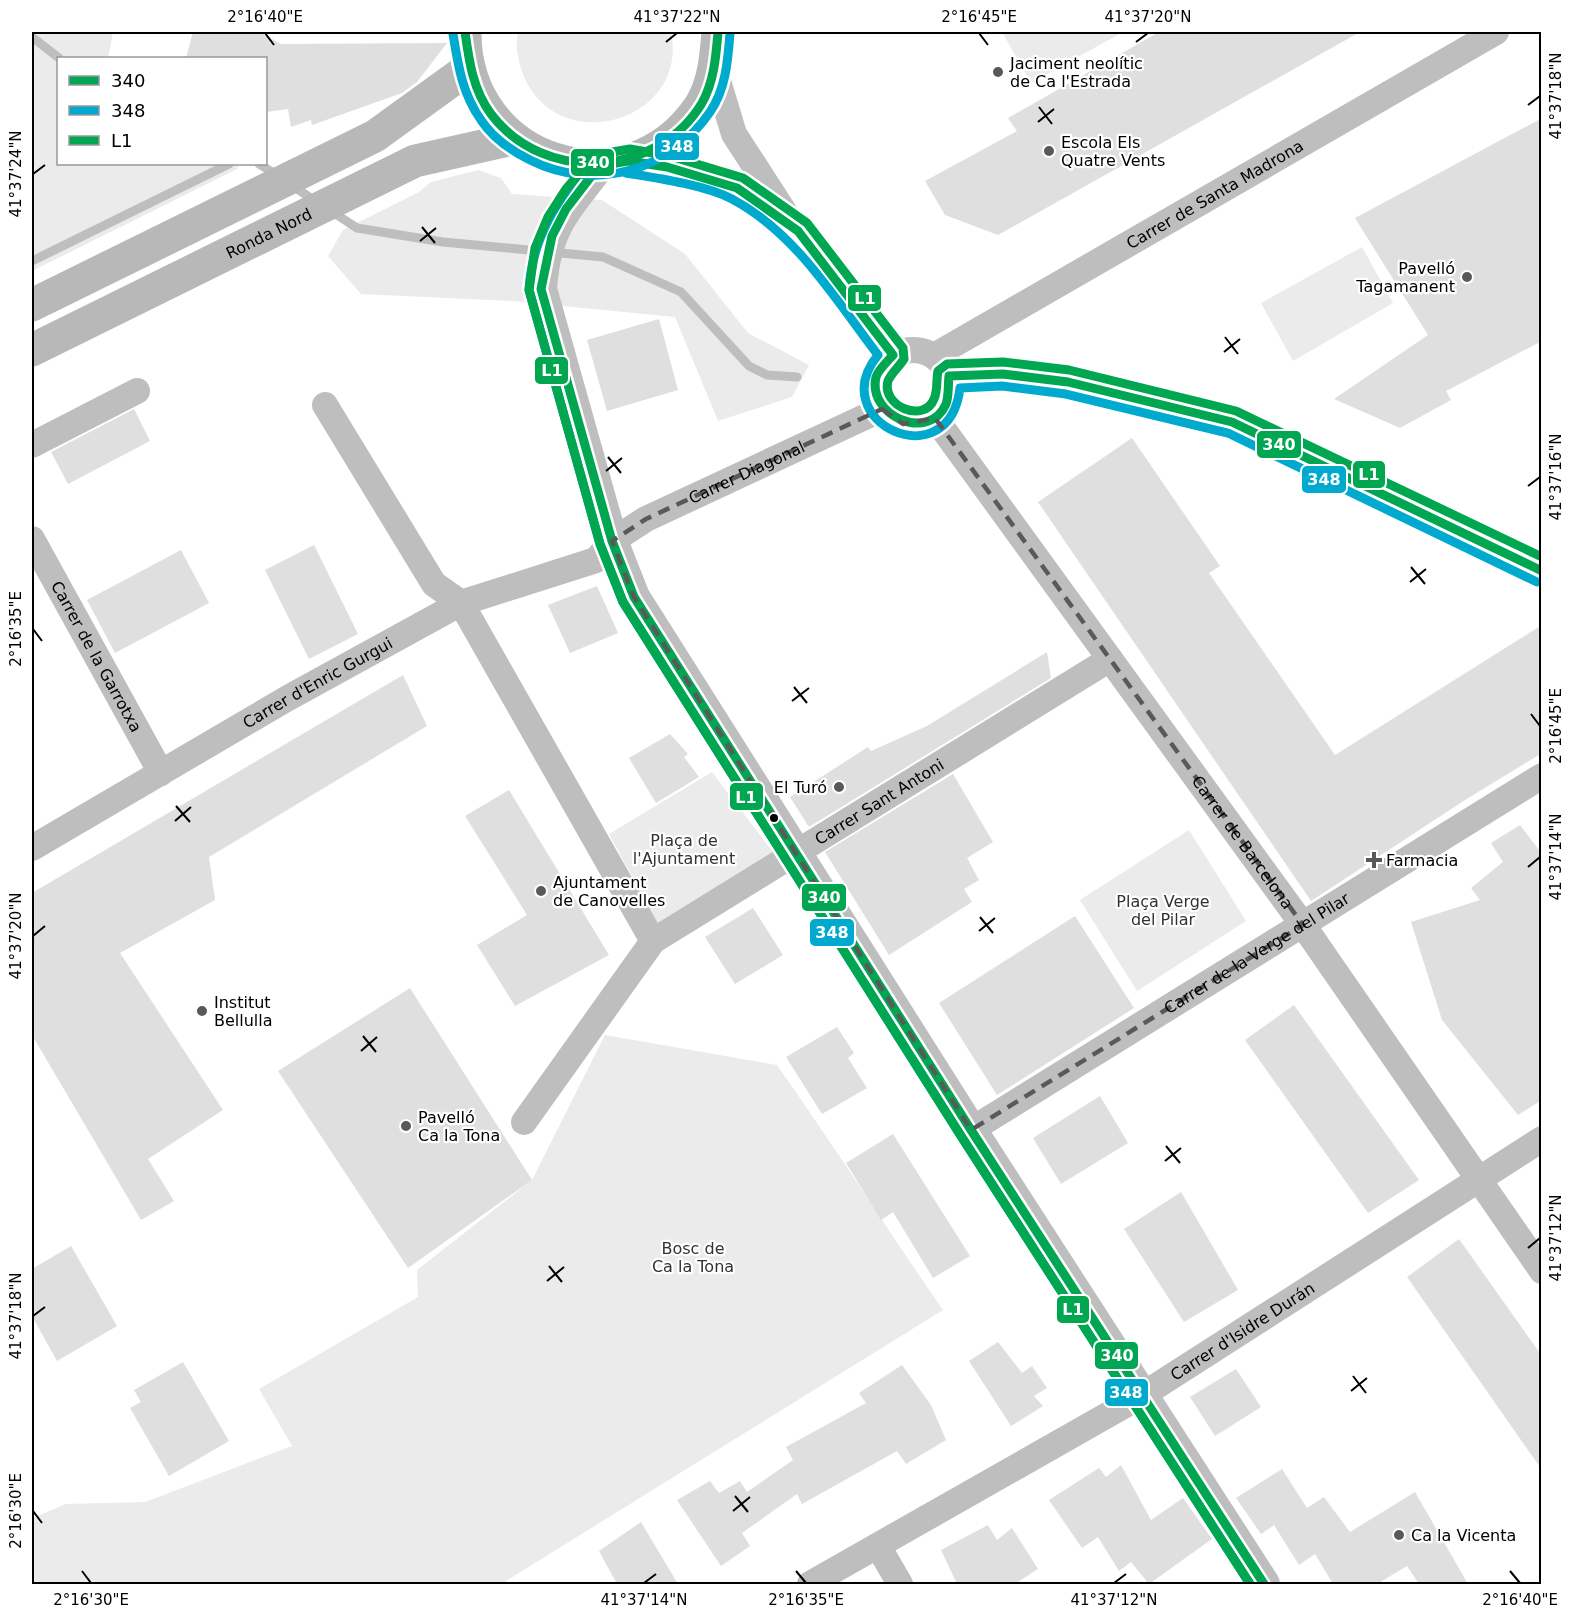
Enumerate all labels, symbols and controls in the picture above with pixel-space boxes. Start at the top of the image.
text: 2°16'40"E [227,8,303,26]
text: 41°37'22"N [633,8,721,26]
text: 2°16'45"E [941,8,1017,26]
text: 41°37'20"N [1104,8,1192,26]
text: 41°37'18"N [1547,52,1565,140]
place label: Jaciment neolític de Ca l'Estrada [1009,54,1143,91]
legend [57,57,267,165]
marker: Jaciment neolític de Ca l'Estrada [991,65,1005,79]
text: 340 [111,70,145,91]
text: 348 [111,100,145,121]
text: 41°37'24"N [7,130,25,218]
text: L1 [111,130,132,151]
line badge: 348 [654,132,700,161]
place label: Escola Els Quatre Vents [1061,133,1165,170]
street label: Carrer de Santa Madrona [1123,136,1307,253]
text: 348 [660,137,694,156]
marker: Escola Els Quatre Vents [1042,144,1056,158]
line badge: 340 [570,148,615,177]
text: 340 [576,153,610,172]
street label: Ronda Nord [223,204,315,263]
place label: Pavelló Tagamanent [1355,259,1455,296]
marker: Pavelló Tagamanent [1460,270,1474,284]
line badge: L1 [847,284,882,312]
text: L1 [854,289,876,308]
line badge: L1 [534,356,569,385]
text: L1 [541,361,563,380]
line badge: 340 [1256,430,1302,459]
text: 41°37'16"N [1547,433,1565,521]
text: 340 [1262,435,1296,454]
street label: Carrer Diagonal [686,437,808,508]
line badge: L1 [1352,460,1386,489]
line badge: 348 [1301,465,1347,494]
text: L1 [1358,465,1380,484]
text: 348 [1307,470,1341,489]
street label: Carrer de la Garrotxa [47,578,146,735]
text: 2°16'35"E [7,591,25,667]
street label: Carrer d'Enric Gurgui [240,634,396,732]
text: 2°16'45"E [1547,688,1565,764]
street label: Carrer Sant Antoni [811,755,947,849]
street label: Carrer de Barcelona [1188,772,1297,913]
place label: El Turó [774,778,827,797]
marker: El Turó [832,780,846,794]
line badge: L1 [729,782,764,811]
text: L1 [735,788,757,807]
unlabelled marker [768,812,780,824]
text: 41°37'14"N [1547,813,1565,901]
park label: Plaça de l'Ajuntament [633,831,735,868]
place label: Farmacia [1386,851,1458,870]
marker: Farmacia [1367,853,1381,867]
place label: Ajuntament de Canovelles [553,873,665,910]
line badge: 340 [801,883,847,912]
marker: Ajuntament de Canovelles [534,884,548,898]
text: 340 [807,888,841,907]
street label: Carrer de la Verge del Pilar [1161,889,1353,1018]
text: 41°37'20"N [7,892,25,980]
park label: Plaça Verge del Pilar [1116,892,1210,929]
line badge: 348 [809,918,855,947]
text: 348 [815,923,849,942]
place label: Institut Bellulla [214,993,273,1030]
marker: Institut Bellulla [195,1004,209,1018]
place label: Pavelló Ca la Tona [418,1108,500,1145]
marker: Pavelló Ca la Tona [399,1119,413,1133]
text: 41°37'12"N [1547,1194,1565,1282]
park label: Bosc de Ca la Tona [652,1239,734,1276]
text: 41°37'18"N [7,1272,25,1360]
street label: Carrer d'Isidre Durán [1167,1278,1318,1385]
line badge: L1 [1056,1295,1090,1324]
text: L1 [1062,1300,1084,1319]
line badge: 340 [1094,1341,1139,1370]
text: 340 [1100,1346,1134,1365]
line badge: 348 [1104,1378,1149,1407]
text: 348 [1109,1383,1143,1402]
text: 2°16'30"E [7,1473,25,1549]
place label: Ca la Vicenta [1411,1526,1516,1545]
marker: Ca la Vicenta [1392,1528,1406,1542]
text: 2°16'30"E [53,1591,129,1609]
text: 41°37'14"N [600,1591,688,1609]
text: 2°16'35"E [768,1591,844,1609]
text: 41°37'12"N [1070,1591,1158,1609]
text: 2°16'40"E [1482,1591,1558,1609]

